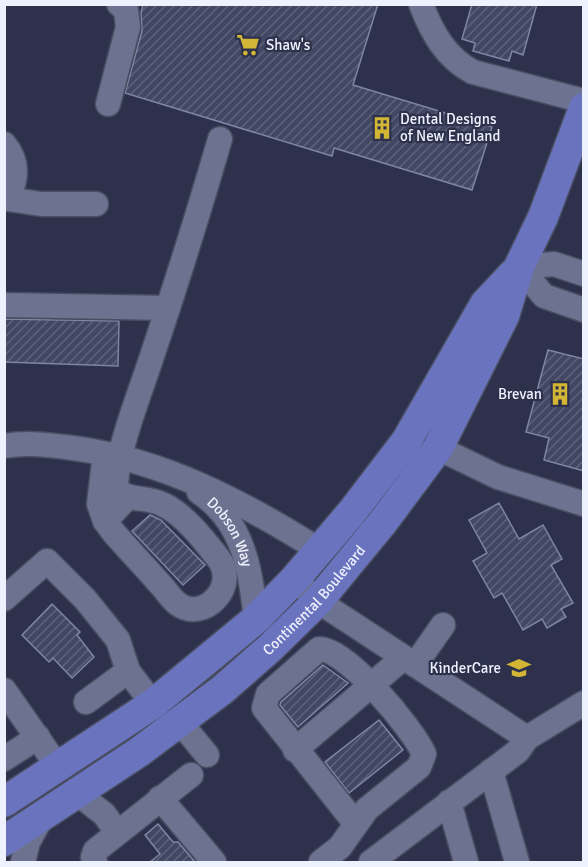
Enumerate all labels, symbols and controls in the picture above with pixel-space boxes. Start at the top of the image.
supermarket icon: Shaw's [235,32,261,58]
place label: Shaw's [266,36,311,54]
place label: Dental Designs of New England [400,110,500,145]
building icon: Dental Designs of New England [369,115,395,141]
building icon: Brevan [547,381,573,407]
place label: Brevan [498,385,542,403]
street label: Dobson Way [203,493,256,569]
street label: Continental Boulevard [259,542,369,659]
school or university icon: KinderCare [506,655,532,681]
place label: KinderCare [430,659,501,677]

